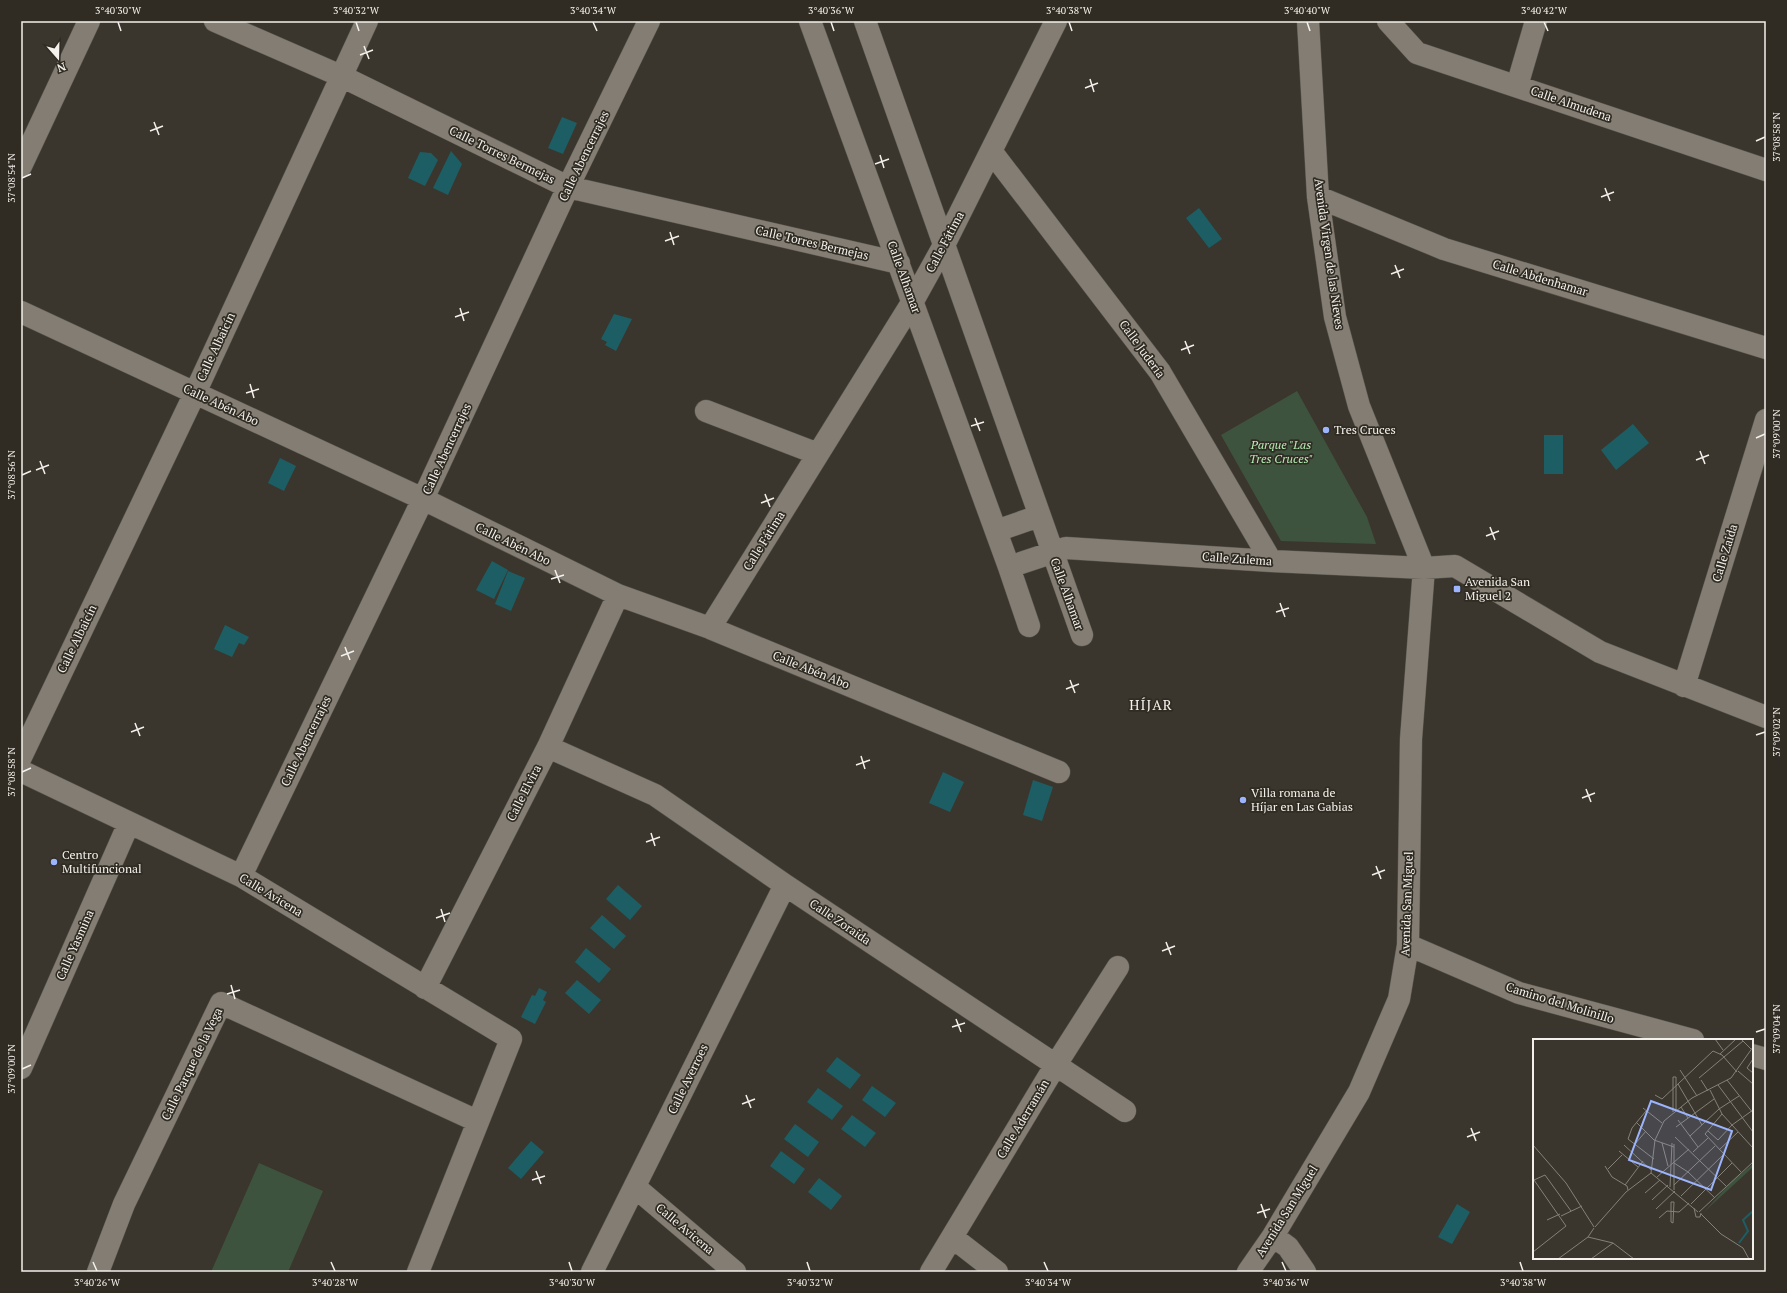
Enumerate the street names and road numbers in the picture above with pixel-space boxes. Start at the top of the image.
street label: Calle Almudena [1529,83,1614,124]
street label: Calle Abencerrajes [555,108,612,204]
street label: Calle Torres Bermejas [447,122,558,187]
street label: Avenida Virgen de las Nieves [1311,177,1348,331]
street label: Calle Fátima [922,209,967,275]
street label: Calle Torres Bermejas [754,222,870,263]
street label: Calle Alhamar [884,239,925,315]
street label: Calle Abdenhamar [1491,256,1590,299]
street label: Calle Albaicín [193,310,238,384]
street label: Calle Judería [1116,317,1168,381]
street label: Calle Abén Abo [181,380,262,429]
street label: Calle Abencerrajes [419,401,474,497]
street label: Calle Fátima [739,508,788,573]
street label: Calle Abén Abo [473,519,554,568]
street label: Calle Zaida [1709,522,1740,584]
street label: Calle Zulema [1201,549,1273,568]
street label: Calle Alhamar [1047,556,1088,632]
street label: Calle Albaicín [54,602,100,675]
street label: Calle Abén Abo [771,647,852,692]
street label: Calle Abencerrajes [277,693,334,789]
street label: Calle Elvira [503,762,544,823]
street label: Avenida San Miguel [1397,851,1416,957]
street label: Calle Avicena [237,870,306,919]
street label: Calle Zoraida [807,896,874,948]
street label: Calle Yasmina [52,907,97,982]
street label: Camino del Molinillo [1504,979,1616,1026]
street label: Calle Parque de la Vega [158,1005,225,1123]
street label: Calle Averroes [664,1041,711,1116]
street label: Calle Aderramán [993,1077,1052,1161]
street label: Avenida San Miguel [1252,1162,1321,1259]
street label: Calle Avicena [653,1200,717,1257]

